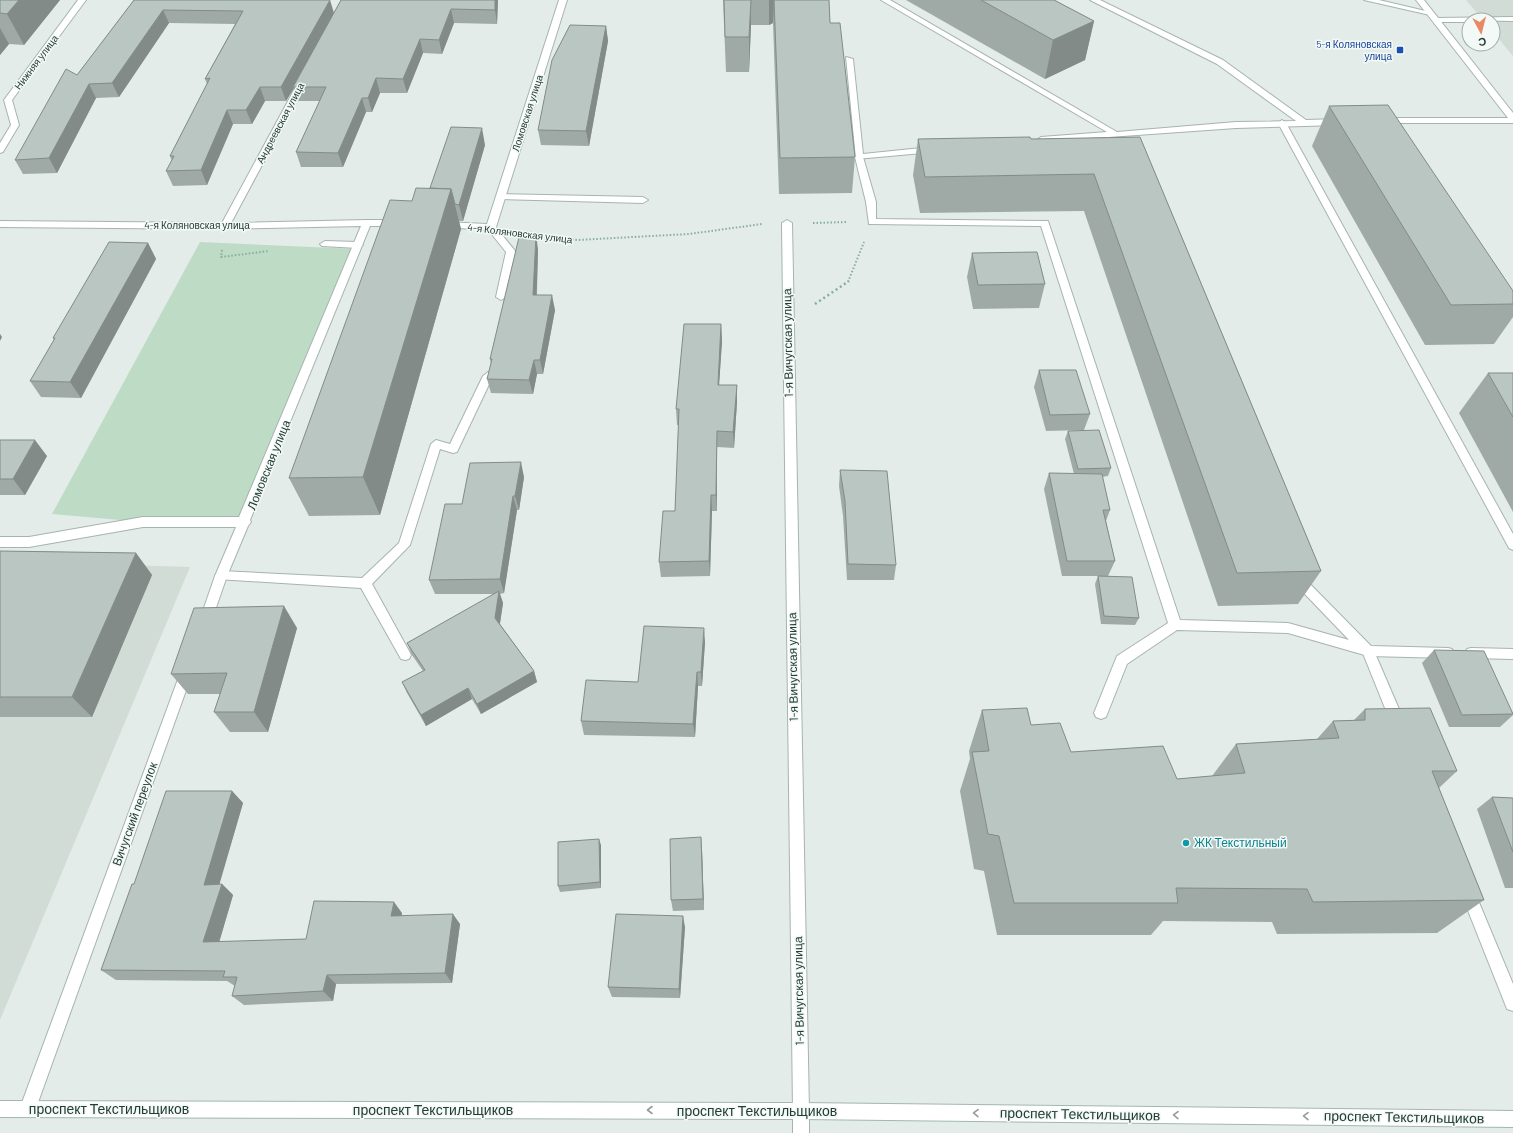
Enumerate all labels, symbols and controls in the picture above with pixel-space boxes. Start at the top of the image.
north arrow [1461,12,1501,52]
street label: Нижняя улица [12,32,61,92]
text: С [1477,35,1487,49]
place label: 5-я Коляновская улица [1316,38,1392,62]
marker: 5-я Коляновская улица [1395,45,1405,55]
street label: Ломовская улица [509,73,545,153]
street label: Андреевская улица [254,80,307,166]
street label: 4-я Коляновская улица [144,219,250,231]
street label: 4-я Коляновская улица [467,221,574,245]
street label: 1-я Вичугская улица [779,288,796,398]
street label: Ломовская улица [244,417,294,512]
street label: 1-я Вичугская улица [784,612,801,722]
street label: Вичугский переулок [109,759,161,868]
place label: ЖК Текстильный [1194,835,1287,849]
marker: ЖК Текстильный [1181,838,1191,848]
street label: 1-я Вичугская улица [790,936,807,1046]
street label: проспект Текстильщиков [29,1100,189,1117]
street label: проспект Текстильщиков [353,1101,513,1118]
street label: проспект Текстильщиков [677,1102,837,1119]
street label: проспект Текстильщиков [1000,1104,1160,1123]
one-way arrow [647,1106,653,1114]
street label: проспект Текстильщиков [1324,1107,1484,1126]
one-way arrow [973,1109,979,1117]
one-way arrow [1173,1111,1179,1119]
one-way arrow [1303,1112,1309,1120]

